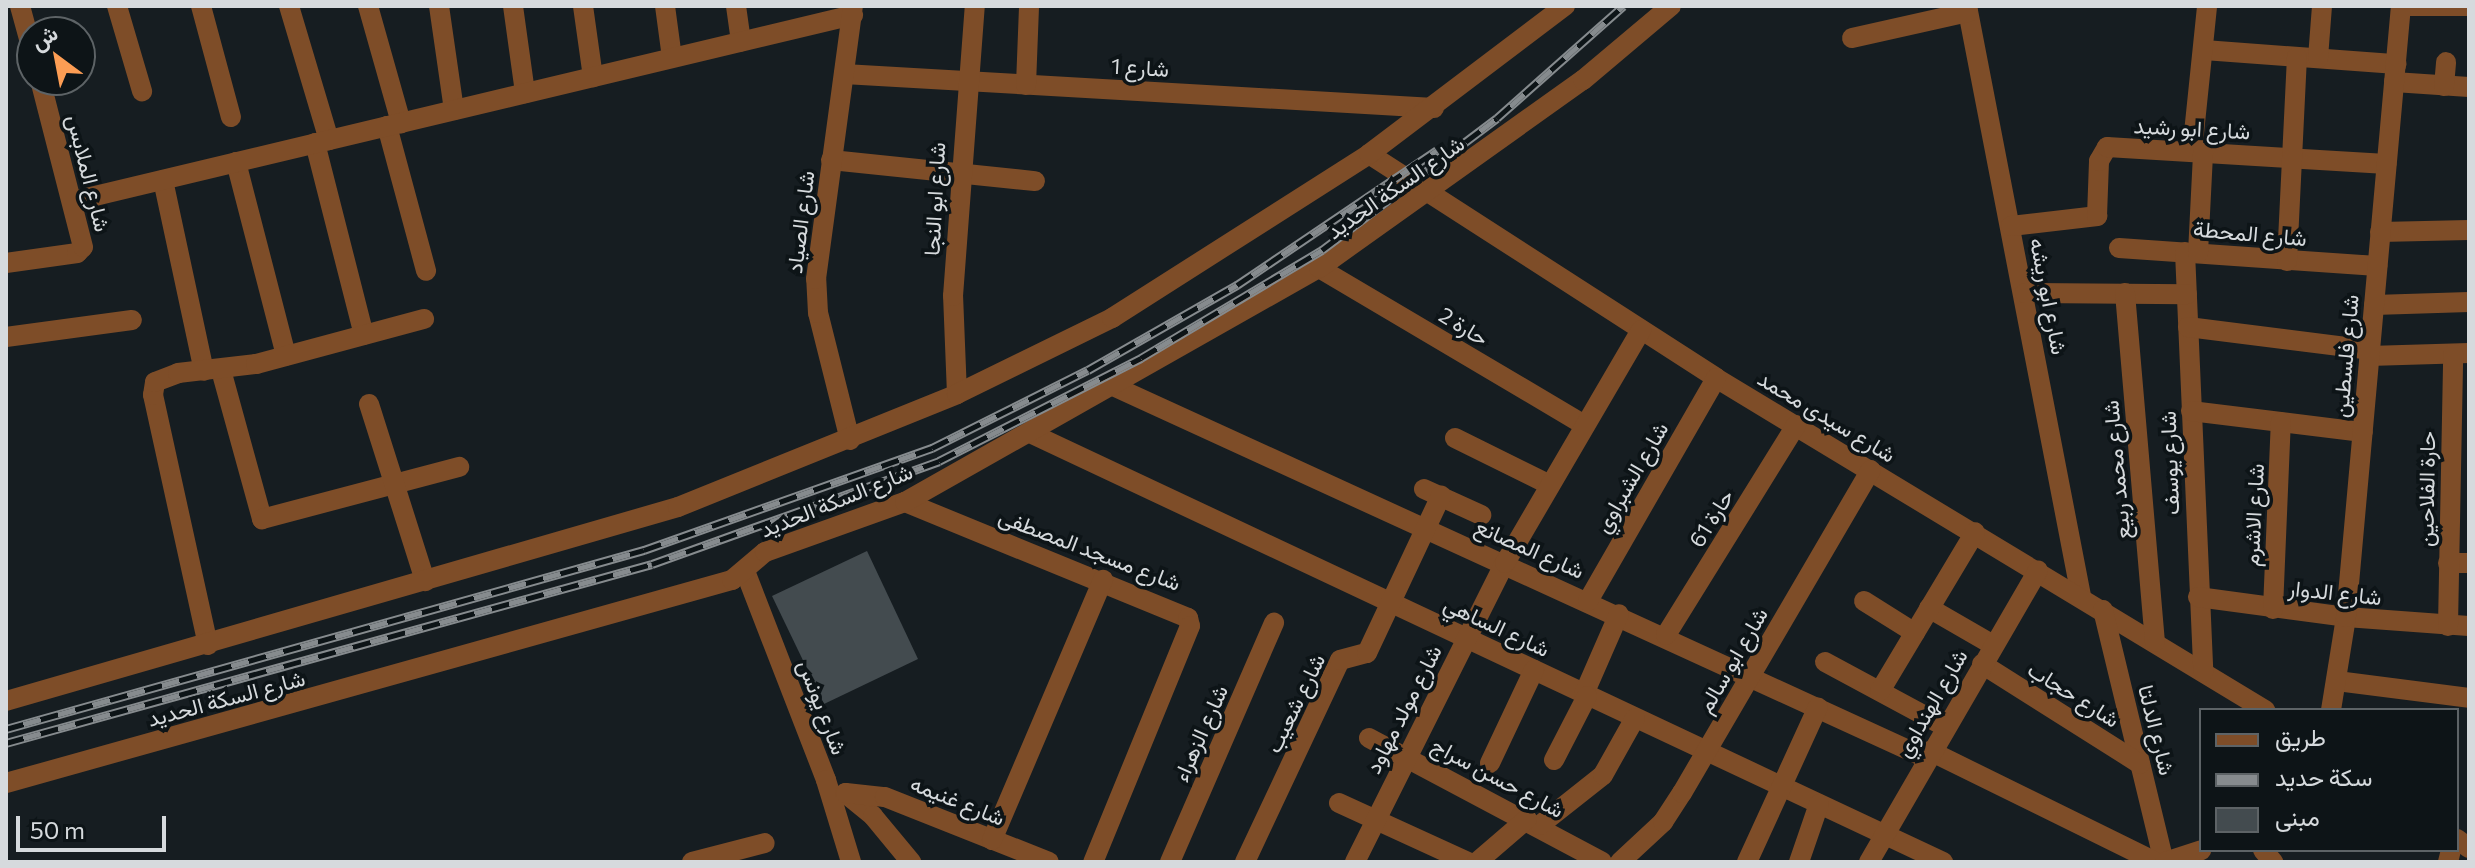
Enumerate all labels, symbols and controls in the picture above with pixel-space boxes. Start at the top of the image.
north arrow [16,16,96,96]
text: ش [26,18,62,55]
street label: شارع 1 [1110,52,1170,82]
street label: شارع الملابس [62,112,116,234]
street label: شارع ابو رشيد [2133,112,2251,144]
street label: شارع السكة الحديد [1321,130,1469,244]
street label: شارع ابو النجا [918,142,950,256]
street label: شارع الصياد [781,169,819,275]
street label: شارع المحطة [2192,215,2308,251]
street label: شارع ابو ريشه [2025,235,2073,357]
street label: شارع فلسطين [2326,293,2364,419]
street label: حارة 2 [1435,301,1493,351]
street label: شارع سيدى محمد [1753,364,1901,468]
street label: شارع محمد ربيع [2097,399,2135,541]
street label: شارع يوسف [2154,411,2184,515]
street label: شارع الشبراوي [1589,417,1673,537]
street label: حارة الفلاحين [2412,431,2440,547]
street label: شارع السكة الحديد [756,457,916,543]
street label: شارع الاشرم [2237,463,2269,567]
street label: حارة 61 [1683,484,1739,552]
street label: شارع مسجد المصطفى [995,502,1185,596]
street label: شارع المصانع [1471,512,1589,584]
street label: شارع الدوار [2287,574,2383,610]
street label: شارع الساهي [1440,590,1554,662]
street label: شارع ابو سالم [1691,603,1773,717]
street label: شارع مولد مهاود [1359,640,1447,778]
street label: شارع الهنداوي [1889,644,1973,762]
street label: شارع شعيب [1260,649,1330,757]
street label: شارع حجاب [2023,655,2125,733]
street label: شارع يونس [793,656,853,758]
street label: شارع السكة الحديد [144,664,308,732]
street label: شارع الزهراء [1167,681,1233,785]
street label: شارع الدلتا [2133,682,2181,778]
legend [2199,708,2459,852]
text: طريق [2275,722,2326,751]
street label: شارع حسن سراج [1427,731,1569,823]
text: سكة حديد [2275,762,2372,791]
street label: شارع غنيمه [907,769,1009,831]
scale bar [20,800,170,850]
text: مبنى [2275,802,2320,831]
text: 50 m [30,815,85,844]

